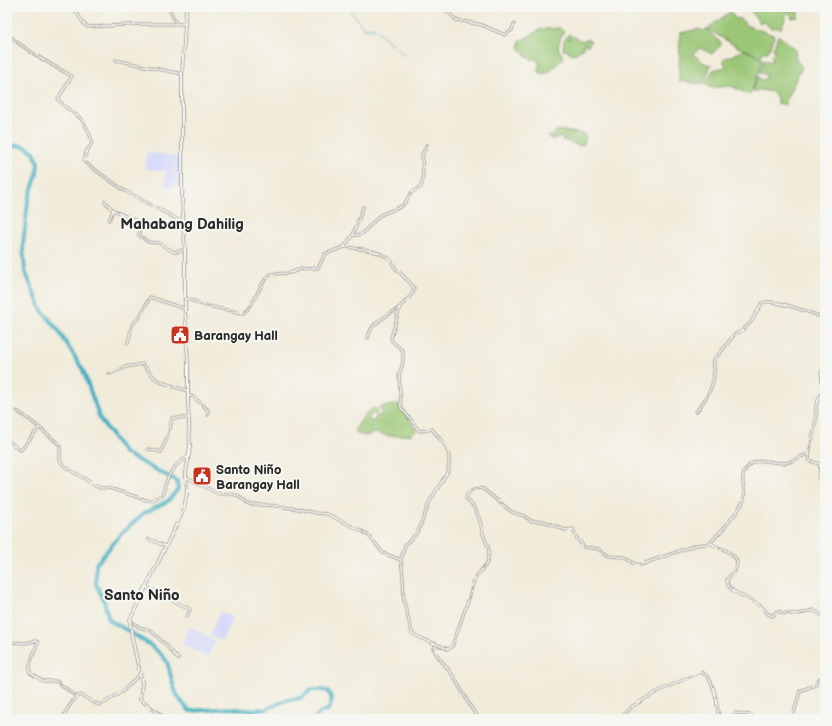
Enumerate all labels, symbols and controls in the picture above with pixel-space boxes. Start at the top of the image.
district label: Mahabang Dahilig [120,215,244,234]
public building icon: Barangay Hall [169,324,191,346]
place label: Barangay Hall [194,328,278,344]
place label: Santo Niño Barangay Hall [216,462,300,493]
public building icon: Santo Niño Barangay Hall [191,465,213,487]
district label: Santo Niño [104,586,180,605]

